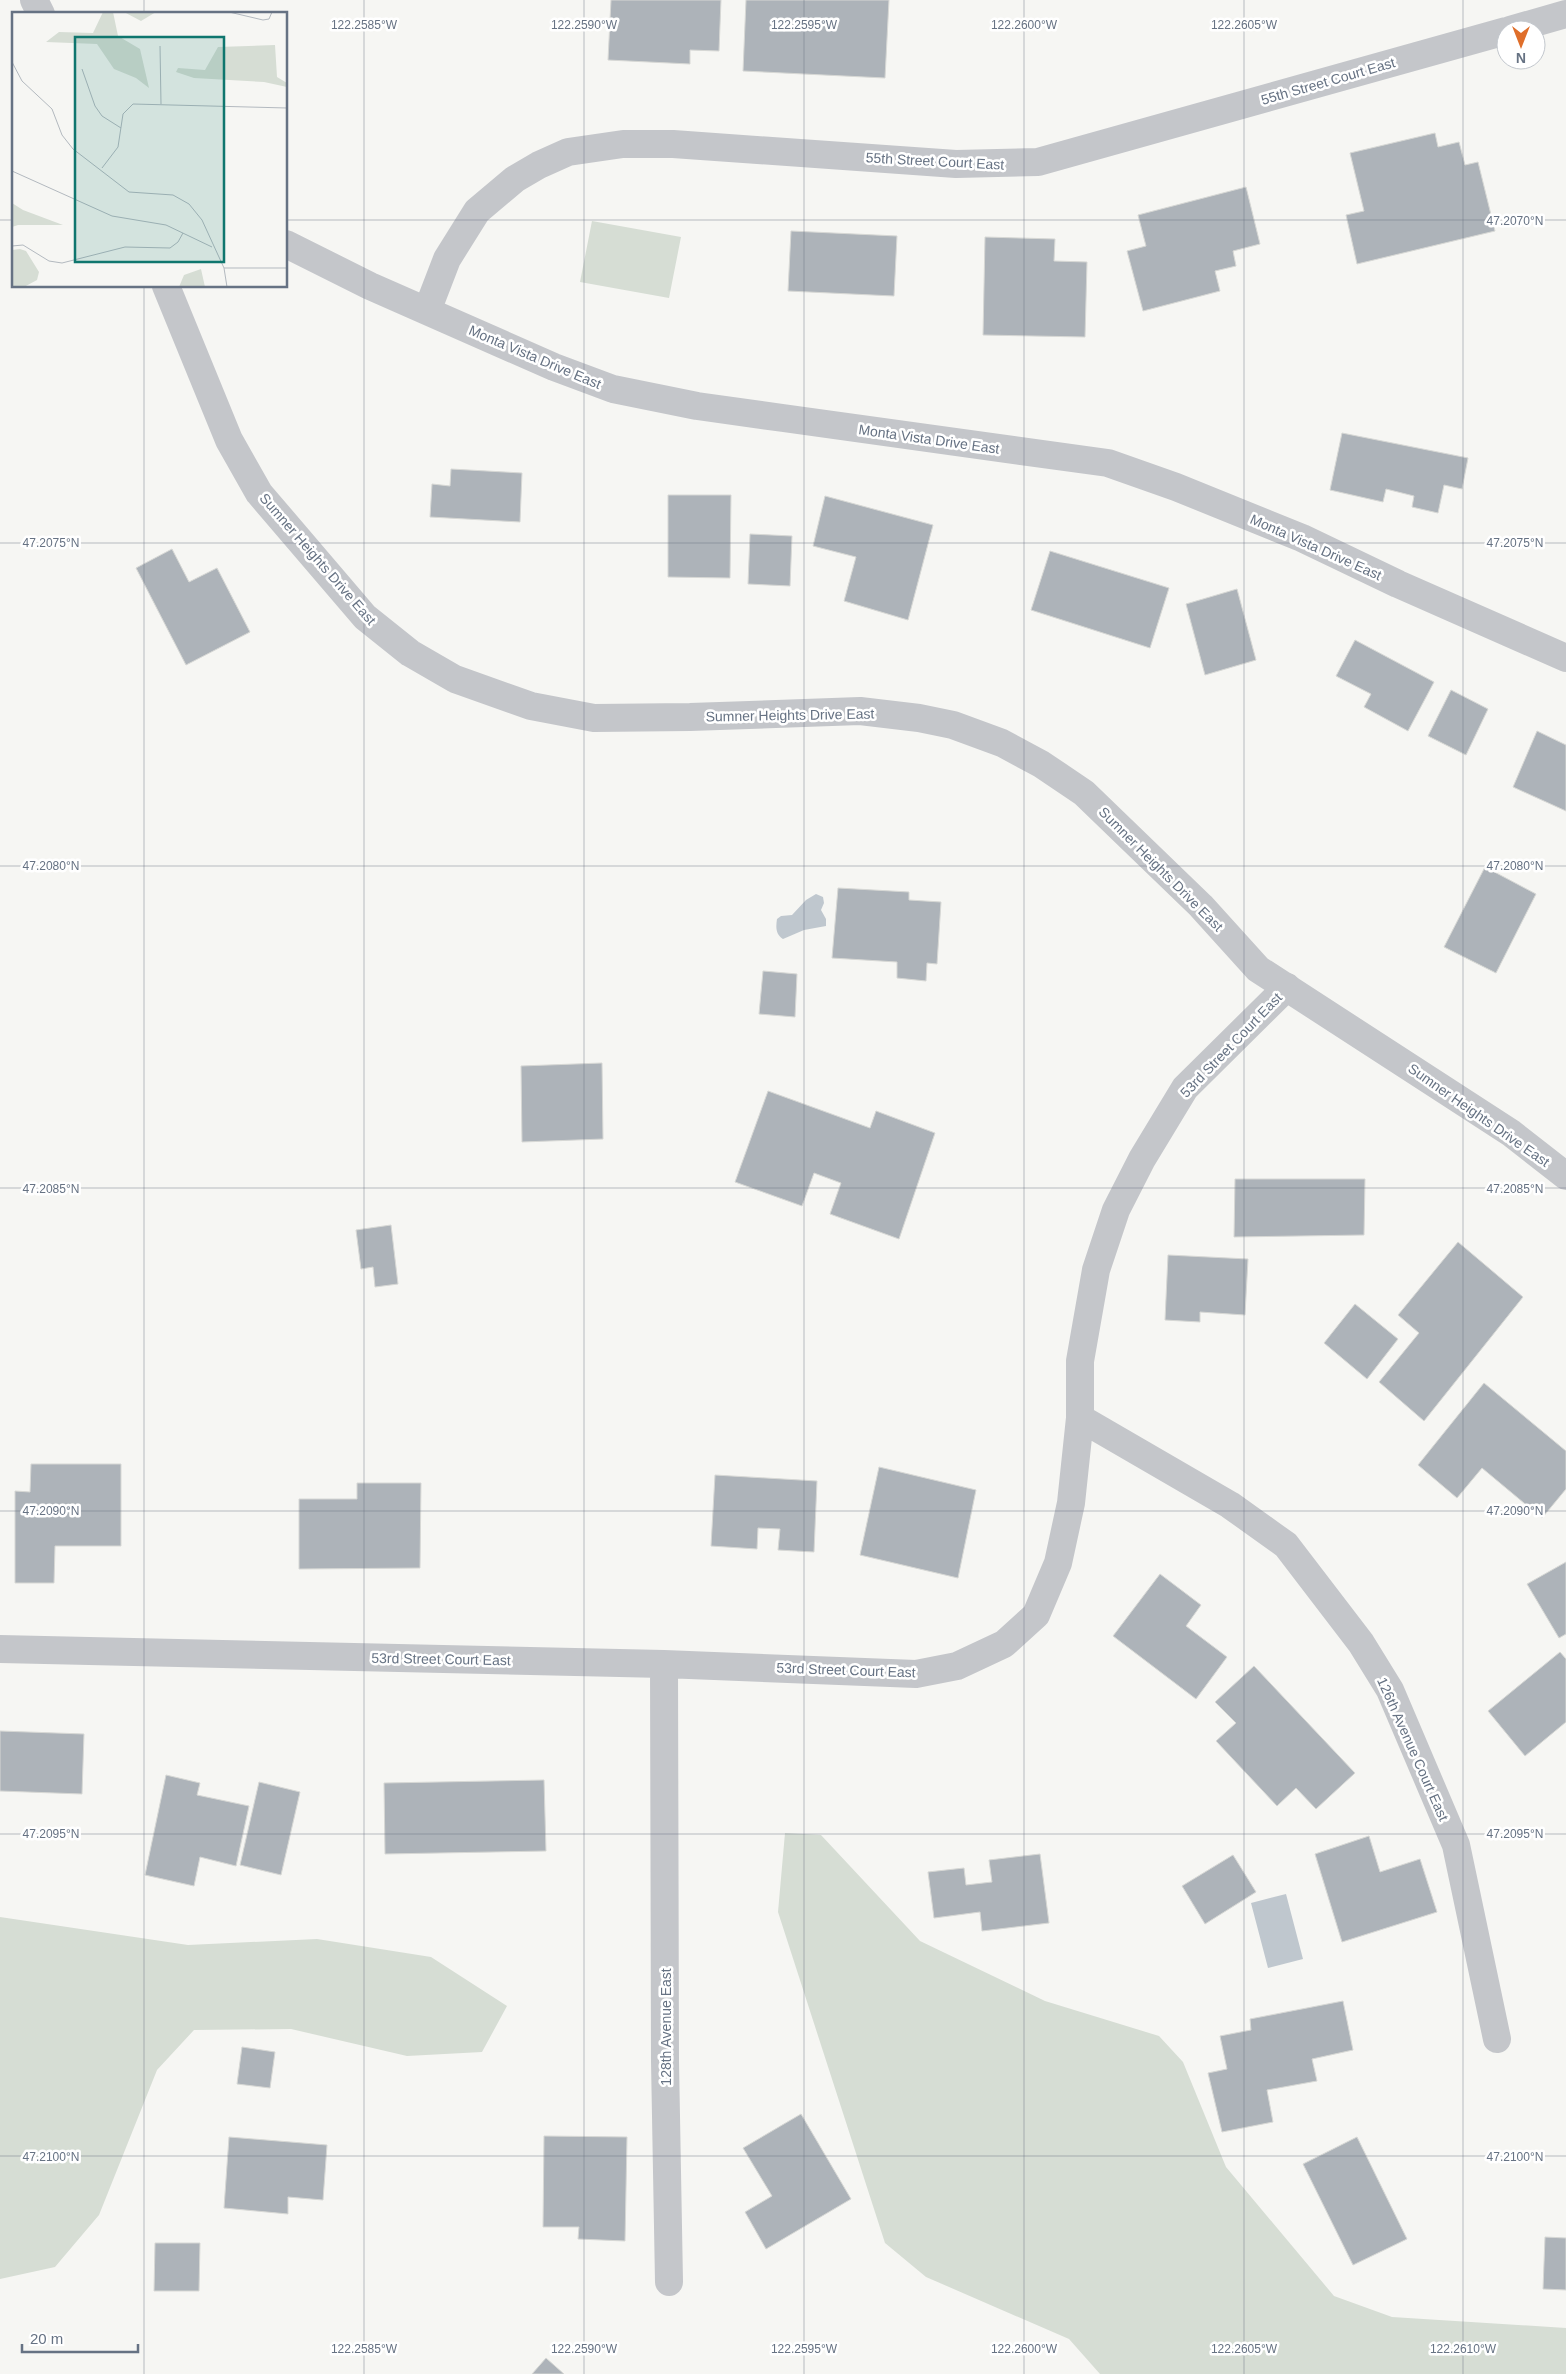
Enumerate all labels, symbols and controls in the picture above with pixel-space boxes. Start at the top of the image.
inset map [12,12,288,288]
text: 122.2585°W [331,18,398,32]
text: 122.2590°W [551,18,618,32]
text: 122.2595°W [771,18,838,32]
text: 122.2600°W [991,18,1058,32]
text: 122.2605°W [1211,18,1278,32]
north arrow [1496,20,1546,70]
text: N [1516,50,1526,66]
street label: 55th Street Court East [1259,54,1397,108]
street label: 55th Street Court East [865,149,1005,173]
text: 47.2070°N [1487,214,1543,228]
street label: Monta Vista Drive East [466,322,604,392]
street label: Monta Vista Drive East [858,421,1001,457]
street label: Sumner Heights Drive East [257,490,379,628]
street label: Monta Vista Drive East [1248,511,1384,583]
text: 47.2075°N [23,536,79,550]
text: 47.2075°N [1487,536,1543,550]
street label: Sumner Heights Drive East [705,706,875,724]
street label: Sumner Heights Drive East [1096,804,1226,934]
text: 47.2080°N [23,859,79,873]
text: 47.2080°N [1487,859,1543,873]
street label: 53rd Street Court East [1177,989,1285,1101]
street label: Sumner Heights Drive East [1405,1060,1553,1170]
text: 47.2085°N [23,1182,79,1196]
text: 47.2085°N [1487,1182,1543,1196]
text: 47.2090°N [23,1504,79,1518]
text: 47.2090°N [1487,1504,1543,1518]
street label: 53rd Street Court East [371,1650,511,1668]
street label: 53rd Street Court East [776,1660,916,1680]
street label: 126th Avenue Court East [1374,1675,1452,1823]
text: 47.2095°N [23,1827,79,1841]
text: 47.2095°N [1487,1827,1543,1841]
street label: 128th Avenue East [658,1968,674,2086]
text: 47.2100°N [23,2150,79,2164]
text: 47.2100°N [1487,2150,1543,2164]
scale bar [22,2322,139,2354]
text: 20 m [30,2330,63,2347]
text: 122.2585°W [331,2342,398,2356]
text: 122.2590°W [551,2342,618,2356]
text: 122.2595°W [771,2342,838,2356]
text: 122.2600°W [991,2342,1058,2356]
text: 122.2605°W [1211,2342,1278,2356]
text: 122.2610°W [1430,2342,1497,2356]

